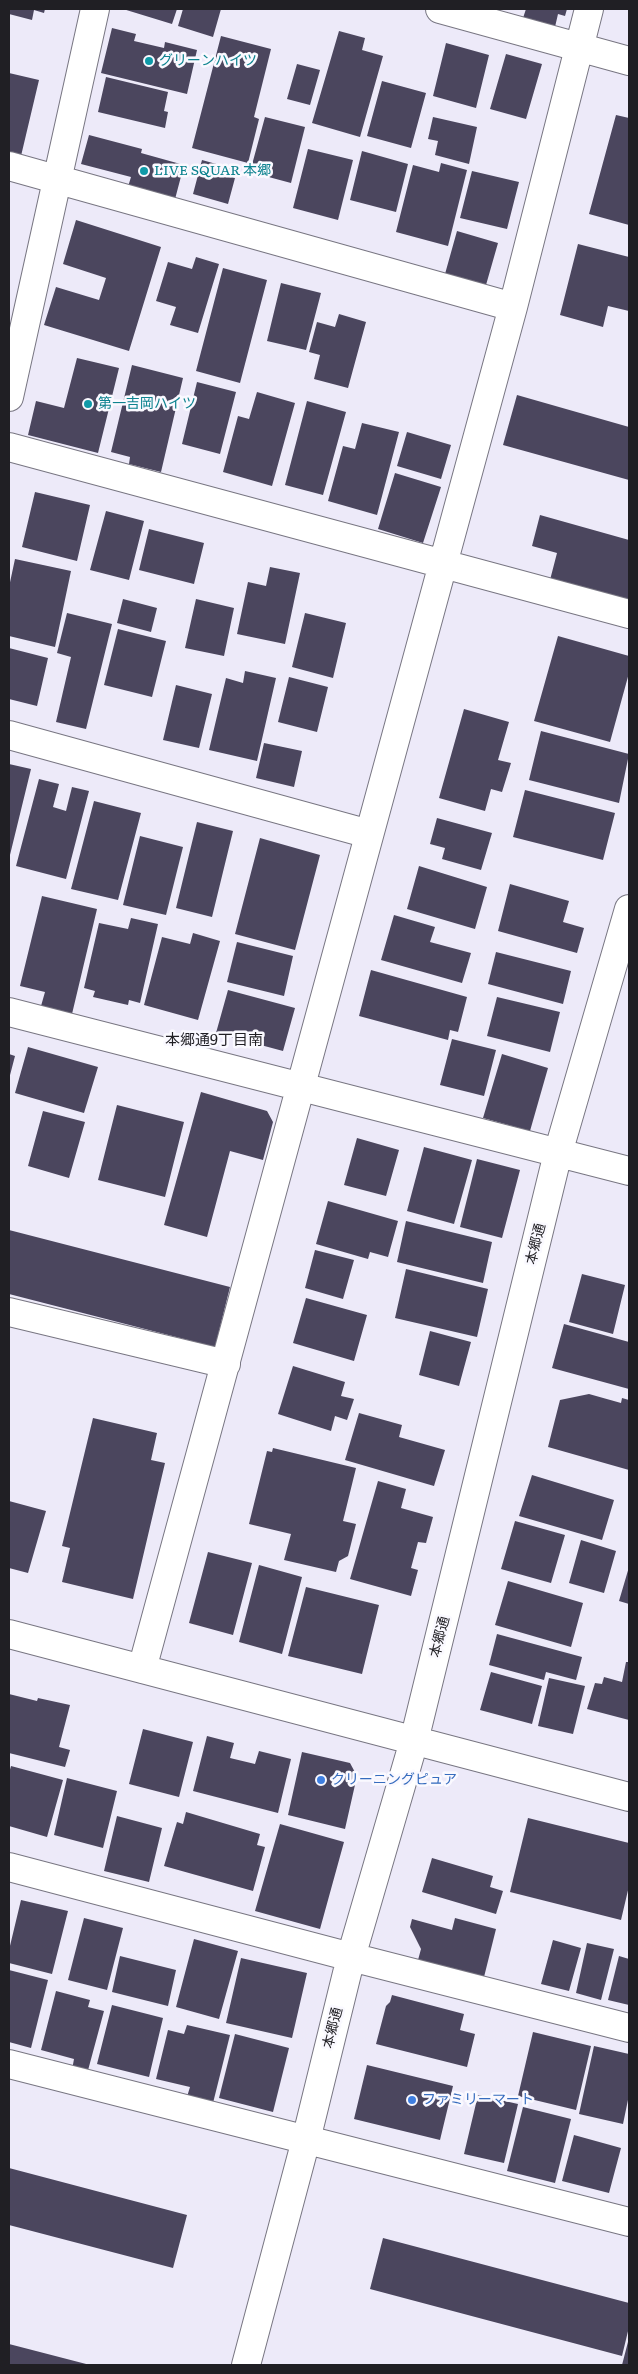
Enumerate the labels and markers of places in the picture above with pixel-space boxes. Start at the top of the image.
place label: グリーンハイツ [159,53,257,69]
marker: グリーンハイツ [143,55,155,67]
place label: LIVE SQUAR 本郷 [154,163,271,179]
marker: LIVE SQUAR 本郷 [138,165,150,177]
place label: 第一吉岡ハイツ [98,396,196,412]
marker: 第一吉岡ハイツ [82,398,94,410]
place label: クリーニングピュア [331,1772,457,1788]
marker: クリーニングピュア [315,1774,327,1786]
place label: ファミリーマート [422,2092,534,2108]
marker: ファミリーマート [406,2094,418,2106]

